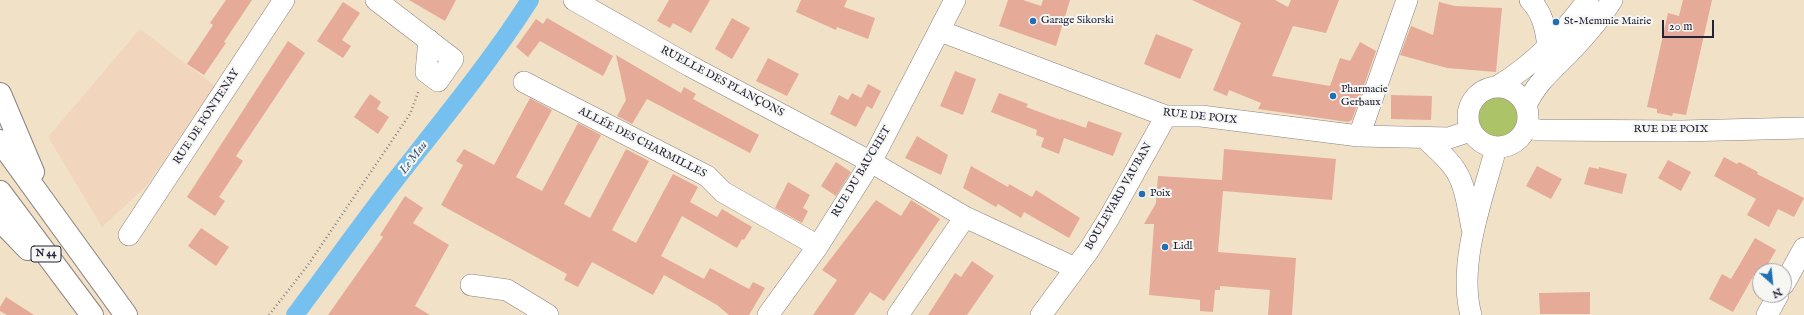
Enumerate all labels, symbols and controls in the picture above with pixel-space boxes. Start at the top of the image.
scale bar [1664,12,1716,38]
place label: Garage Sikorski [1041,14,1114,28]
place label: St-Memmie Mairie [1564,15,1651,29]
marker: Garage Sikorski [1028,16,1038,26]
marker: St-Memmie Mairie [1551,17,1561,27]
text: 20 m [1669,19,1692,34]
street label: RUELLE DES PLANÇONS [658,44,786,120]
street label: RUE DE FONTENAY [171,67,243,167]
place label: Pharmacie Gerbaux [1341,83,1388,109]
marker: Pharmacie Gerbaux [1328,91,1338,101]
street label: ALLÉE DES CHARMILLES [576,105,708,181]
street label: RUE DE POIX [1162,107,1238,127]
street label: RUE DE POIX [1633,123,1709,137]
street label: RUE DU BAUCHET [830,124,894,220]
water label: Le Mau [397,139,431,177]
street label: BOULEVARD VAUBAN [1083,141,1155,253]
place label: Poix [1150,187,1170,201]
marker: Poix [1137,189,1147,199]
place label: Lidl [1173,240,1193,254]
marker: Lidl [1160,242,1170,252]
road number: N 44 [31,246,61,262]
north arrow [1752,263,1792,303]
text: N [1770,284,1784,301]

